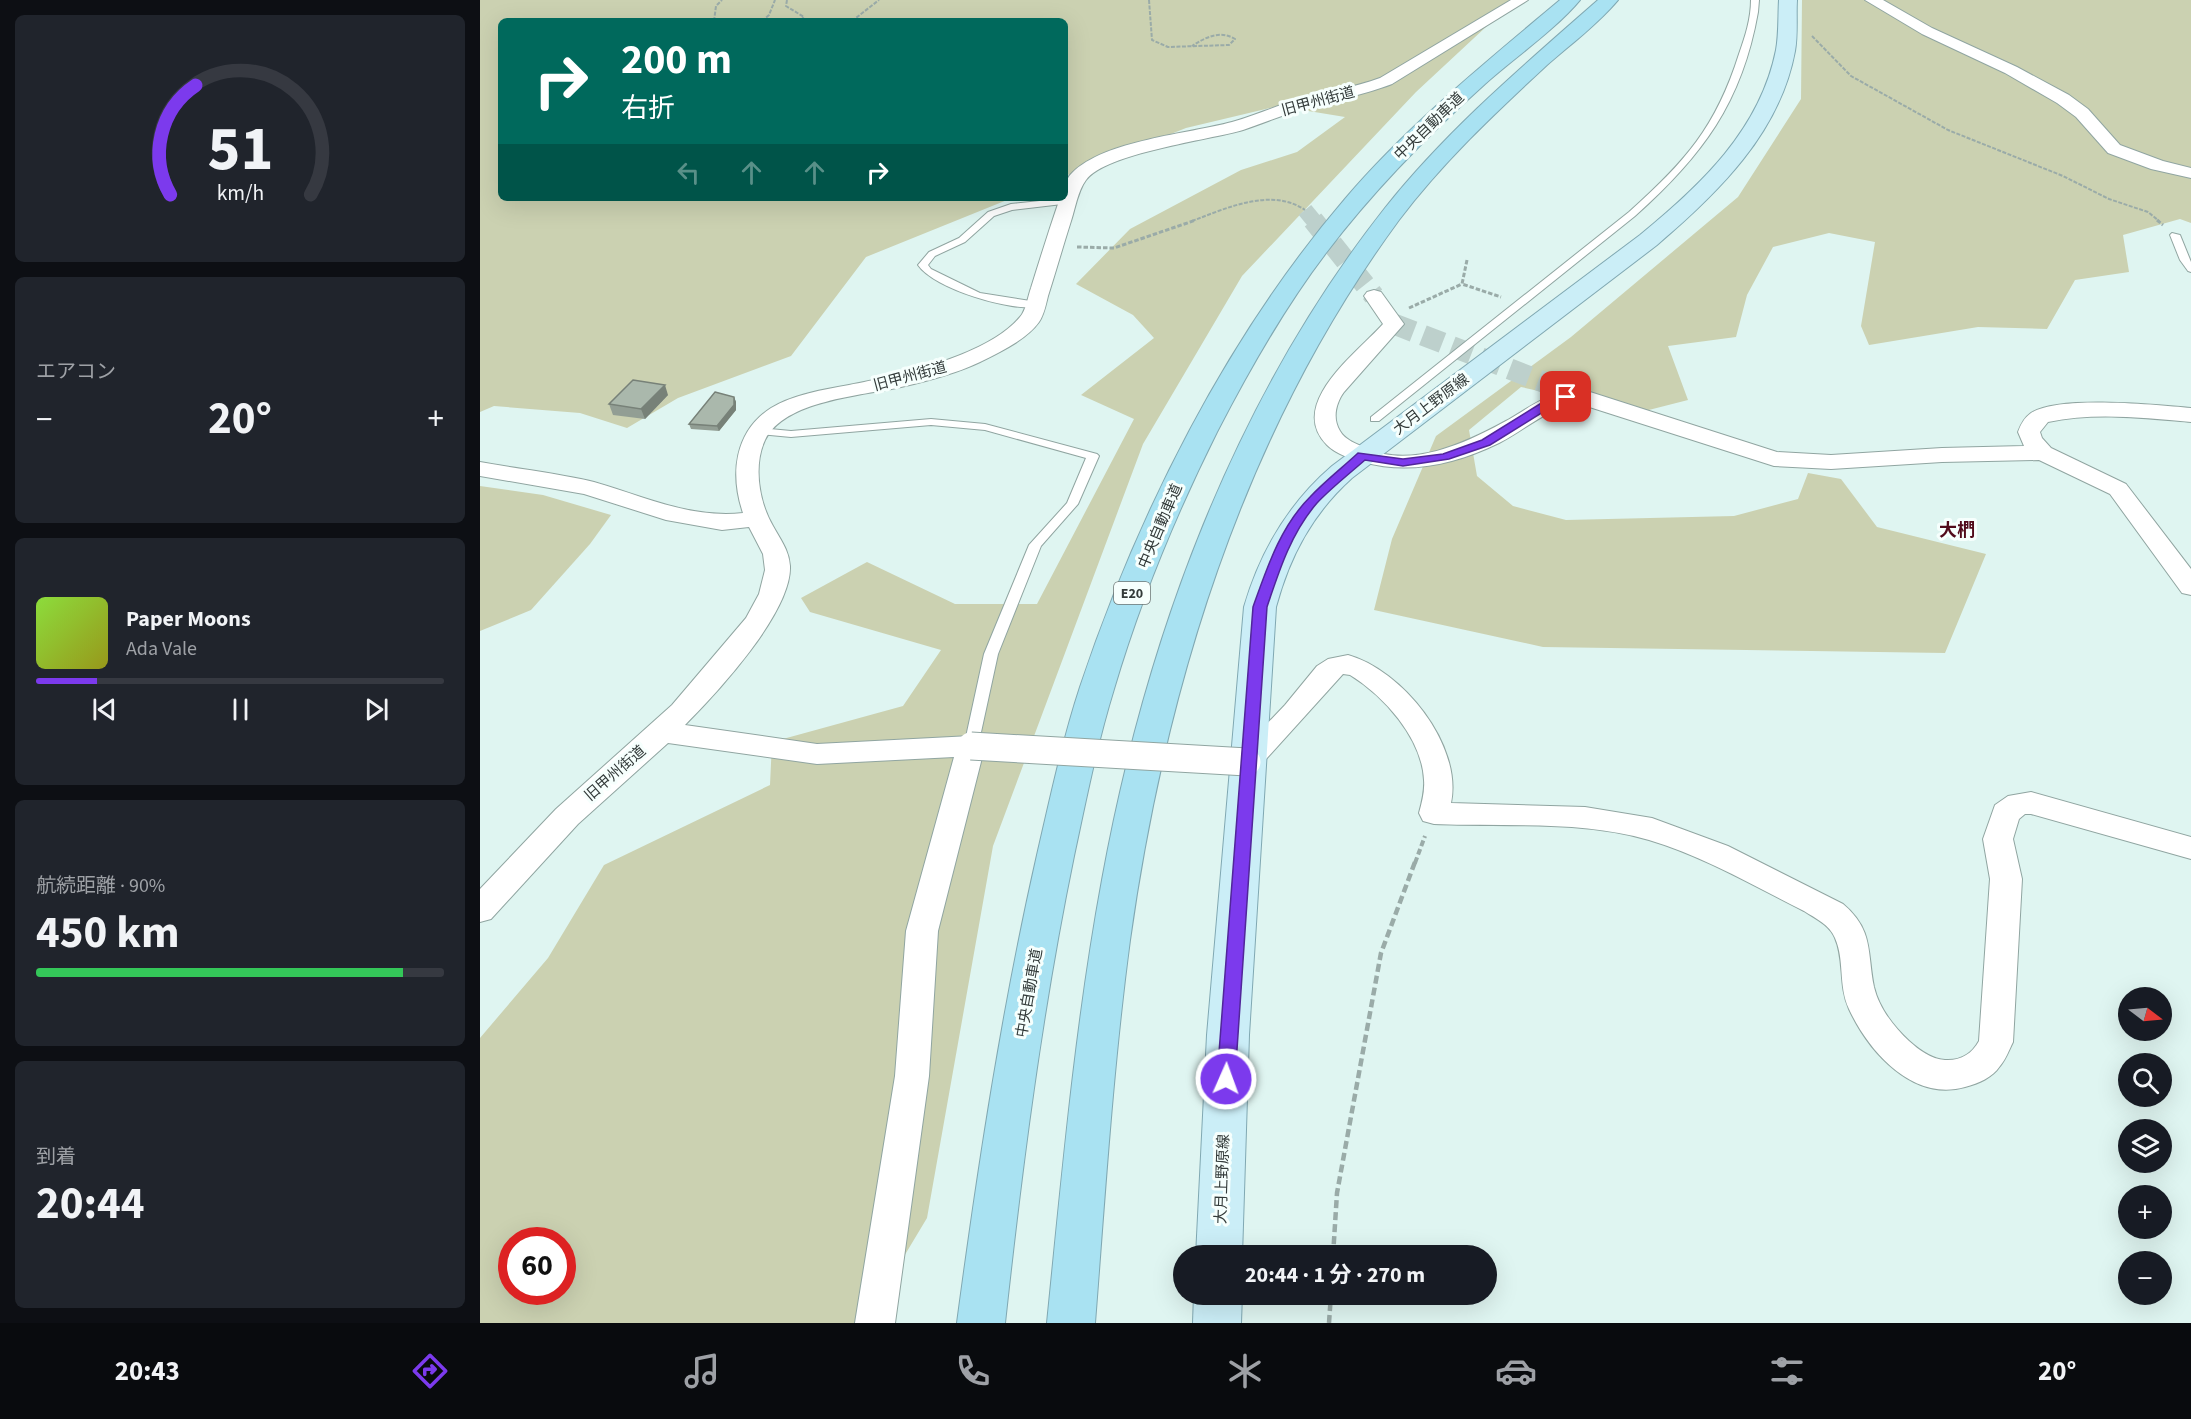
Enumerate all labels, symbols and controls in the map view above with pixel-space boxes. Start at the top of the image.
text: 200 m [621,30,732,90]
icon: right [522,42,600,120]
street label: 旧甲州街道 [1279,82,1357,121]
street label: 中央自動車道 [1390,88,1469,165]
text: 右折 [621,89,675,128]
text: 51 [207,105,273,194]
icon: left [672,156,705,189]
icon: ahead [735,156,768,189]
icon: ahead [798,156,831,189]
icon: right [861,156,894,189]
text: km/h [216,179,264,210]
street label: 旧甲州街道 [871,357,949,396]
text: エアコン [36,358,116,386]
street label: 大月上野原線 [1389,369,1474,440]
pin [1540,371,1591,422]
icon: arrive [1549,380,1582,413]
text: 20° [208,387,272,451]
text: − [36,396,52,443]
text: + [428,396,444,443]
street label: 中央自動車道 [1133,481,1188,572]
district label: 大椚 [1939,518,1975,543]
road number: E20 [1114,582,1150,604]
text: Paper Moons [126,603,251,635]
text: Ada Vale [126,635,197,663]
icon: previous [88,693,121,726]
icon: pause [224,693,257,726]
icon: next [360,693,393,726]
street label: 旧甲州街道 [580,741,651,806]
text: 航続距離 · 90% [36,872,165,900]
text: 450 km [36,901,180,965]
street label: 中央自動車道 [1011,947,1048,1039]
north arrow [2118,987,2172,1041]
map controls [2118,987,2172,1305]
position arrow [1194,1047,1258,1111]
button: search [2118,1053,2172,1107]
button: layers [2118,1119,2172,1173]
street label: 大月上野原線 [1210,1134,1235,1224]
text: 到着 [36,1143,76,1171]
text: 20:44 [36,1172,145,1236]
button: + [2118,1185,2172,1239]
speed limit sign: 60 [498,1227,576,1305]
button: − [2118,1251,2172,1305]
text: 20:44 · 1 分 · 270 m [1245,1259,1425,1291]
icon: directions [409,1350,451,1392]
icon: music [681,1350,723,1392]
icon: phone [952,1350,994,1392]
icon: climate [1224,1350,1266,1392]
icon: car [1495,1350,1537,1392]
icon: filters [1766,1350,1808,1392]
text: 20:43 [115,1352,180,1391]
text: 20° [2038,1352,2076,1391]

